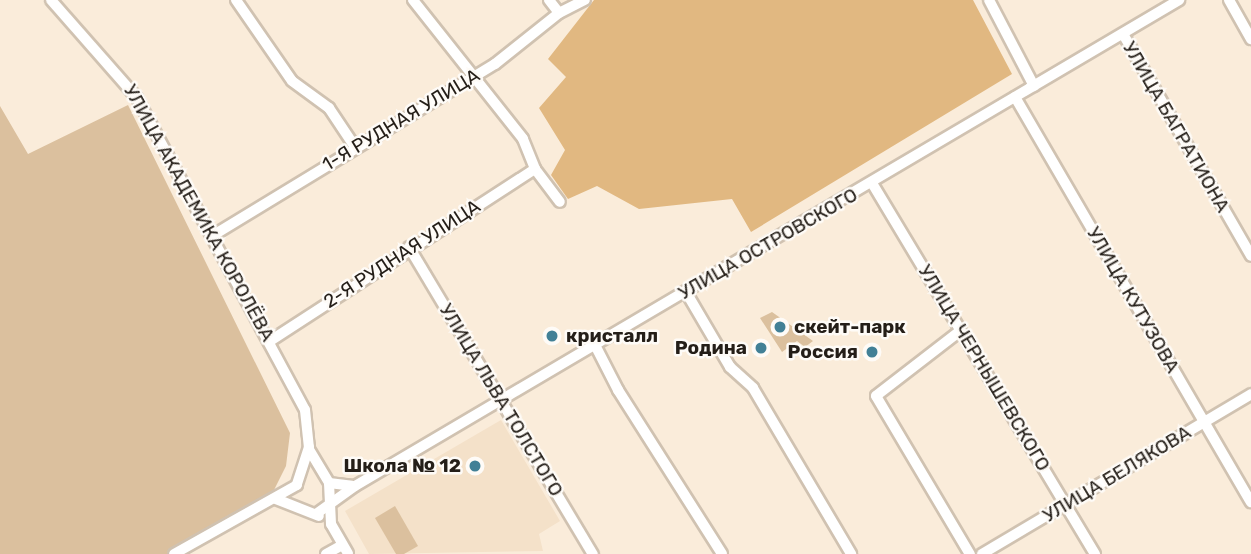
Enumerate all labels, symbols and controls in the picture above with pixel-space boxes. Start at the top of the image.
street label: УЛИЦА БАГРАТИОНА [1118,38,1234,216]
street label: 1-Я РУДНАЯ УЛИЦА [318,64,484,176]
street label: УЛИЦА АКАДЕМИКА КОРОЛЁВА [119,81,279,345]
street label: УЛИЦА ОСТРОВСКОГО [674,183,862,305]
street label: 2-Я РУДНАЯ УЛИЦА [319,195,485,313]
street label: УЛИЦА КУТУЗОВА [1082,223,1184,377]
street label: УЛИЦА ЧЕРНЫШЕВСКОГО [913,261,1055,475]
street label: УЛИЦА ЛЬВА ТОЛСТОГО [434,300,568,500]
place label: скейт-парк [794,316,906,338]
marker: скейт-парк [772,319,788,335]
place label: кристалл [566,325,658,347]
marker: кристалл [544,328,560,344]
place label: Родина [675,337,747,359]
marker: Родина [753,340,769,356]
place label: Россия [788,341,858,363]
marker: Россия [864,344,880,360]
street label: УЛИЦА БЕЛЯКОВА [1039,421,1195,527]
place label: Школа № 12 [343,455,461,477]
marker: Школа № 12 [467,458,483,474]

